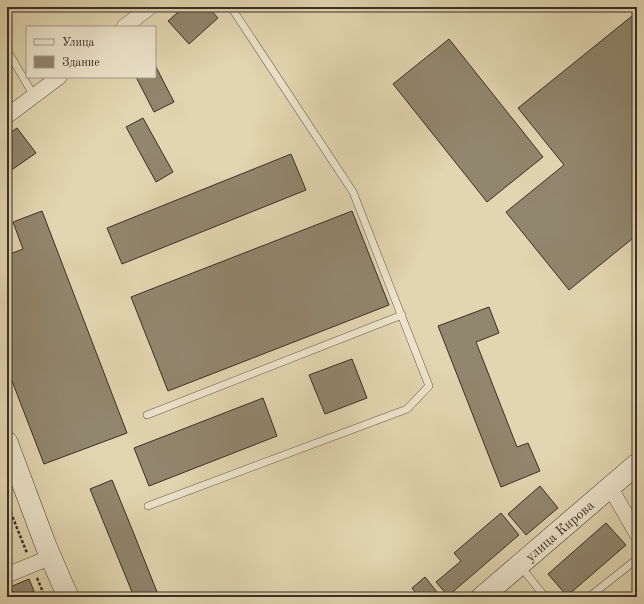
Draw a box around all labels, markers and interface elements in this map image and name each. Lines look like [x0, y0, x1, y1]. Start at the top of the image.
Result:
legend [26, 26, 156, 78]
text: Улица [62, 37, 95, 49]
text: Здание [62, 57, 100, 69]
street label: улица Кирова [523, 498, 597, 564]

